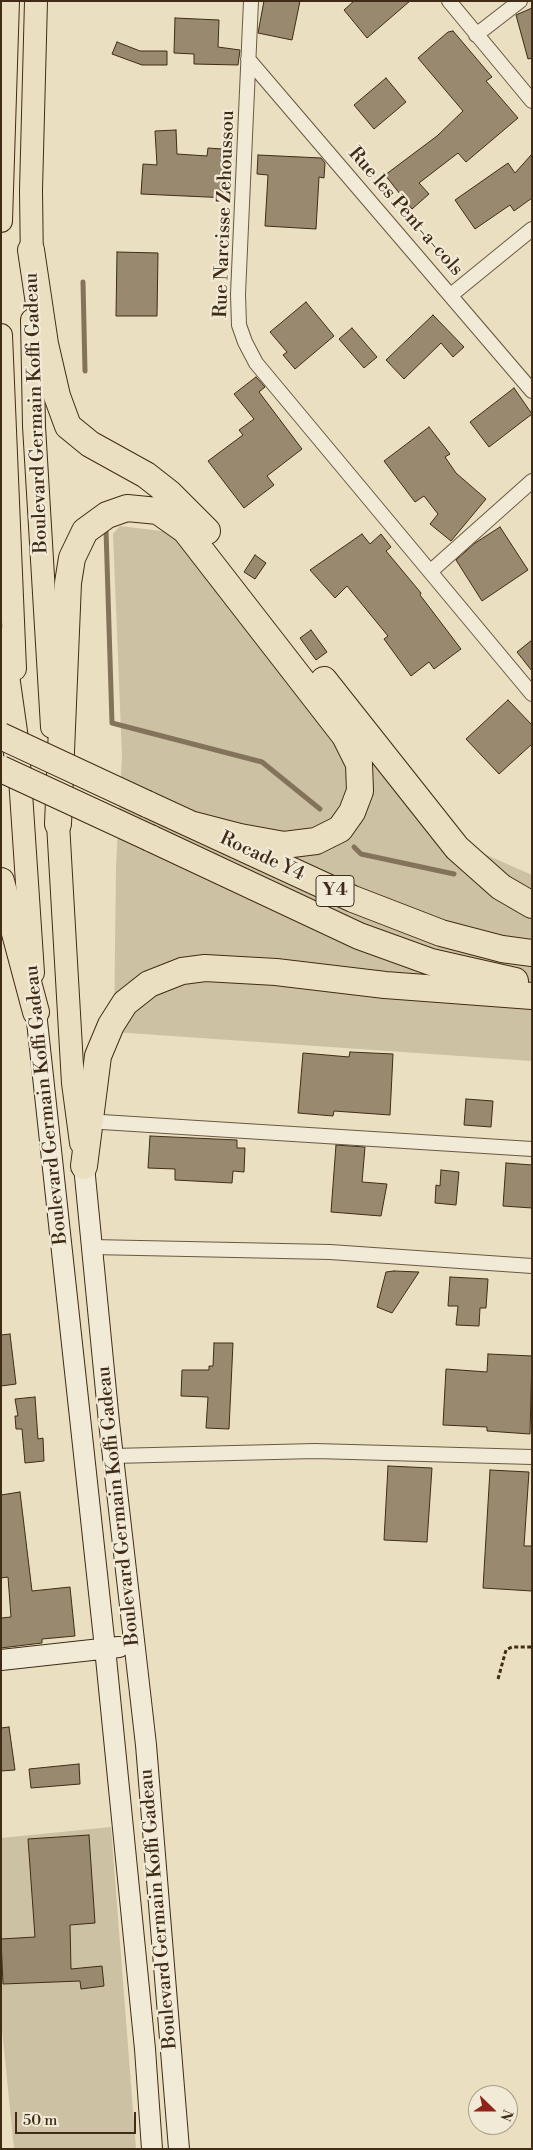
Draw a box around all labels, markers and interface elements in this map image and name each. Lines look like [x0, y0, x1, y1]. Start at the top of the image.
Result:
street label: Rue Narcisse Zehoussou [210, 110, 240, 318]
street label: Rue les Pent-a-cols [343, 143, 467, 281]
street label: Boulevard Germain Koffi Gadeau [21, 272, 53, 554]
street label: Rocade Y4 [216, 827, 308, 887]
road number: Y4 [316, 876, 354, 906]
street label: Boulevard Germain Koffi Gadeau [21, 964, 73, 1246]
street label: Boulevard Germain Koffi Gadeau [93, 1365, 145, 1647]
street label: Boulevard Germain Koffi Gadeau [135, 1768, 183, 2050]
north arrow [468, 2085, 518, 2135]
scale bar [18, 2102, 139, 2134]
text: N [496, 2107, 516, 2124]
text: 50 m [23, 2111, 57, 2130]

